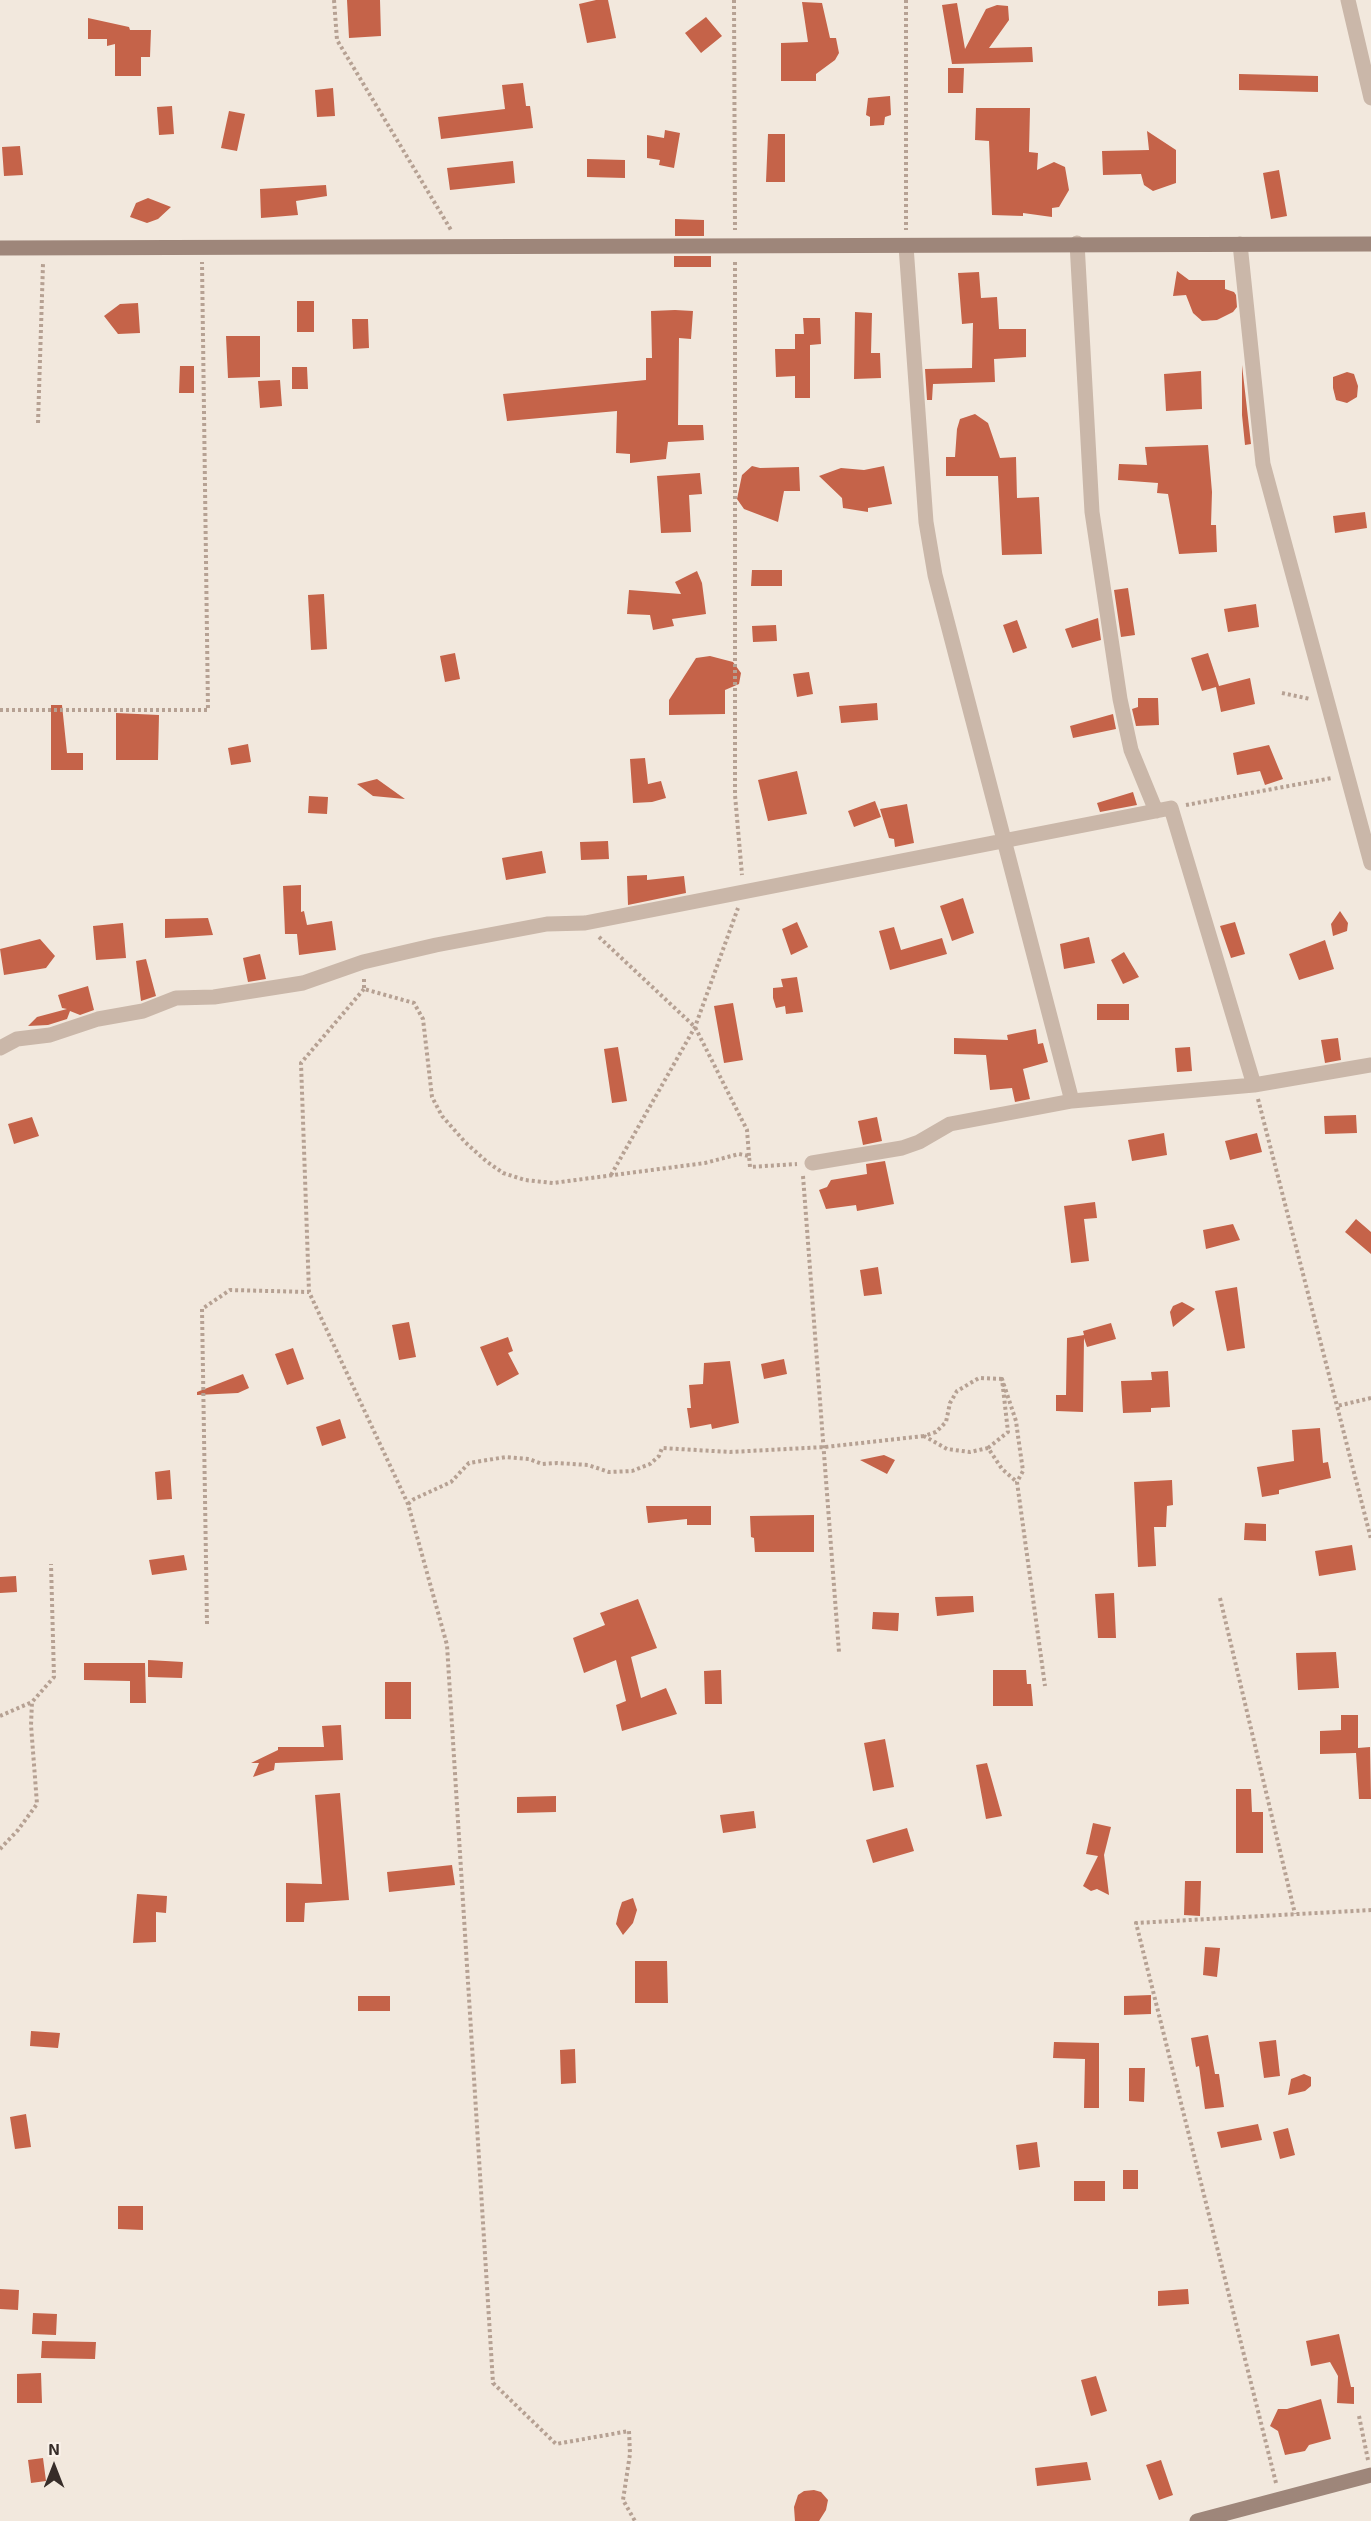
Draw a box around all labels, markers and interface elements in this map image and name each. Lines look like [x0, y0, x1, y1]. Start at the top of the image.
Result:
north arrow [24, 2437, 84, 2497]
text: N [48, 2439, 60, 2458]

